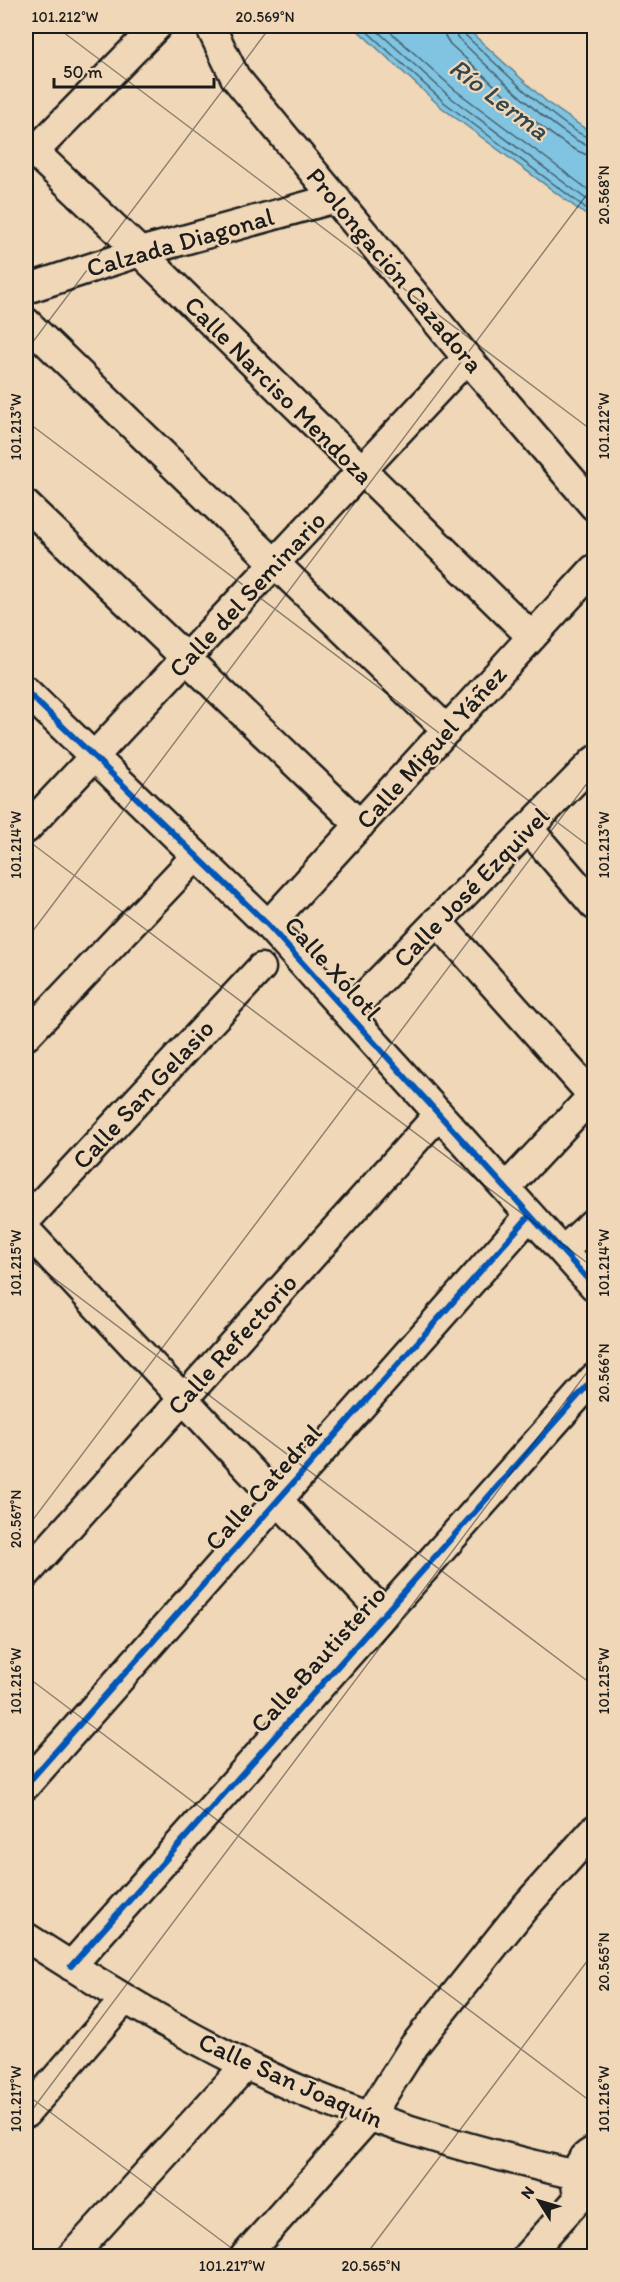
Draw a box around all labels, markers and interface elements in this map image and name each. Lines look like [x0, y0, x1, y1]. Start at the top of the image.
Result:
text: 101.212°W [32, 8, 99, 26]
text: 20.569°N [235, 8, 295, 26]
scale bar [54, 51, 214, 89]
water label: Río Lerma [443, 51, 556, 147]
text: 50 m [63, 61, 103, 83]
street label: Prolongación Cazadora [300, 161, 490, 379]
text: 20.568°N [595, 165, 613, 225]
street label: Calzada Diagonal [82, 200, 278, 284]
street label: Calle Narciso Mendoza [178, 289, 380, 491]
text: 101.212°W [595, 392, 613, 459]
text: 101.213°W [7, 393, 25, 461]
street label: Calle del Seminario [162, 504, 332, 684]
street label: Calle Miguel Yáñez [349, 658, 513, 836]
street label: Calle José Ezquivel [386, 800, 556, 974]
text: 101.214°W [7, 811, 25, 879]
text: 101.213°W [595, 811, 613, 879]
street label: Calle Xólotl [278, 909, 388, 1027]
street label: Calle San Gelasio [65, 1012, 221, 1176]
text: 101.215°W [7, 1229, 25, 1296]
text: 101.214°W [595, 1229, 613, 1297]
street label: Calle Refectorio [160, 1267, 304, 1421]
text: 20.566°N [595, 1343, 613, 1403]
street label: Calle Catedral [198, 1417, 328, 1557]
text: 20.567°N [7, 1490, 25, 1548]
street label: Calle Bautisterio [243, 1578, 393, 1740]
text: 101.216°W [7, 1647, 25, 1714]
text: 101.215°W [595, 1647, 613, 1714]
text: 20.565°N [595, 1932, 613, 1992]
street label: Calle San Joaquín [194, 2025, 389, 2135]
text: 101.216°W [595, 2065, 613, 2132]
text: 101.217°W [7, 2066, 25, 2132]
north arrow [509, 2171, 569, 2231]
text: N [517, 2182, 538, 2202]
text: 101.217°W [199, 2257, 265, 2275]
text: 20.565°N [341, 2257, 401, 2275]

